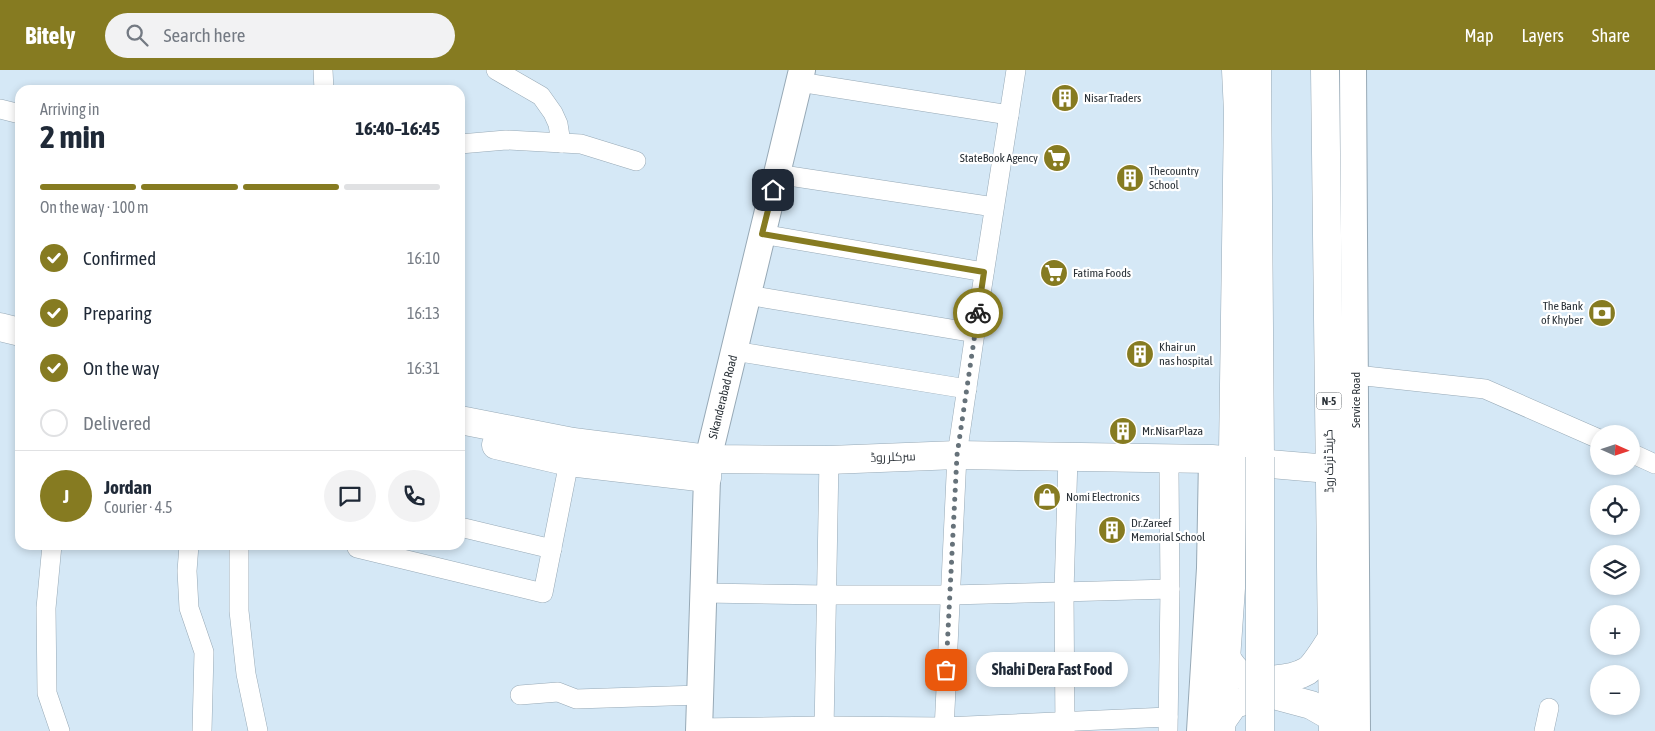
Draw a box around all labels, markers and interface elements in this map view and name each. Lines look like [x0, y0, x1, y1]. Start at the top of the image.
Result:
search box [105, 13, 455, 58]
icon: search [123, 21, 151, 49]
text: Bitely [25, 22, 75, 49]
text: Search here [163, 24, 245, 46]
text: Map [1464, 25, 1493, 46]
text: Layers [1521, 25, 1564, 46]
text: Share [1592, 25, 1630, 46]
building icon: Nisar Traders [1050, 83, 1080, 113]
place label: Nisar Traders [1084, 91, 1141, 105]
text: Arriving in [40, 100, 100, 118]
text: 16:40–16:45 [355, 117, 440, 139]
text: 2 min [40, 118, 105, 155]
supermarket icon: StateBook Agency [1042, 143, 1072, 173]
place label: StateBook Agency [960, 151, 1038, 165]
building icon: Thecountry School [1115, 163, 1145, 193]
place label: Thecountry School [1149, 164, 1199, 192]
pin [752, 169, 794, 211]
icon: home [759, 176, 787, 204]
text: On the way · 100 m [40, 198, 149, 216]
icon: check [40, 244, 68, 272]
text: Confirmed [83, 247, 156, 269]
text: 16:10 [407, 249, 440, 267]
supermarket icon: Fatima Foods [1039, 258, 1069, 288]
place label: Fatima Foods [1073, 266, 1131, 280]
courier [953, 288, 1003, 338]
bank icon: The Bank of Khyber [1587, 298, 1617, 328]
icon: check [40, 299, 68, 327]
icon: bike [964, 299, 992, 327]
place label: The Bank of Khyber [1541, 299, 1584, 327]
text: Preparing [83, 302, 152, 324]
text: 16:13 [407, 304, 440, 322]
building icon: Khair un nas hospital [1125, 339, 1155, 369]
place label: Khair un nas hospital [1159, 340, 1213, 368]
icon: check [40, 354, 68, 382]
street label: Sikanderabad Road [706, 354, 740, 440]
text: On the way [83, 357, 160, 379]
text: 16:31 [407, 359, 440, 377]
street label: Service Road [1349, 372, 1363, 428]
road number: N-5 [1316, 392, 1342, 410]
text: Delivered [83, 412, 151, 434]
building icon: Mr.NisarPlaza [1108, 416, 1138, 446]
place label: Mr.NisarPlaza [1142, 424, 1203, 438]
north arrow [1590, 425, 1640, 475]
map controls [1590, 425, 1640, 715]
street label: گرینڈ ٹرنک روڈ [1321, 429, 1337, 493]
street label: سرکلر روڈ [870, 449, 916, 465]
button: chat [324, 470, 376, 522]
button: phone [388, 470, 440, 522]
text: Jordan [104, 476, 152, 498]
shop icon: Nomi Electronics [1032, 482, 1062, 512]
text: J [63, 485, 69, 507]
button: locate [1590, 485, 1640, 535]
place label: Nomi Electronics [1066, 490, 1140, 504]
text: Courier · 4.5 [104, 498, 173, 516]
building icon: Dr.Zareef Memorial School [1097, 515, 1127, 545]
place label: Dr.Zareef Memorial School [1131, 516, 1206, 544]
button: layers [1590, 545, 1640, 595]
button: + [1590, 605, 1640, 655]
pin [925, 649, 967, 691]
callout: Shahi Dera Fast Food [976, 652, 1128, 688]
icon: bag [932, 656, 960, 684]
text: Shahi Dera Fast Food [992, 660, 1112, 678]
button: − [1590, 665, 1640, 715]

